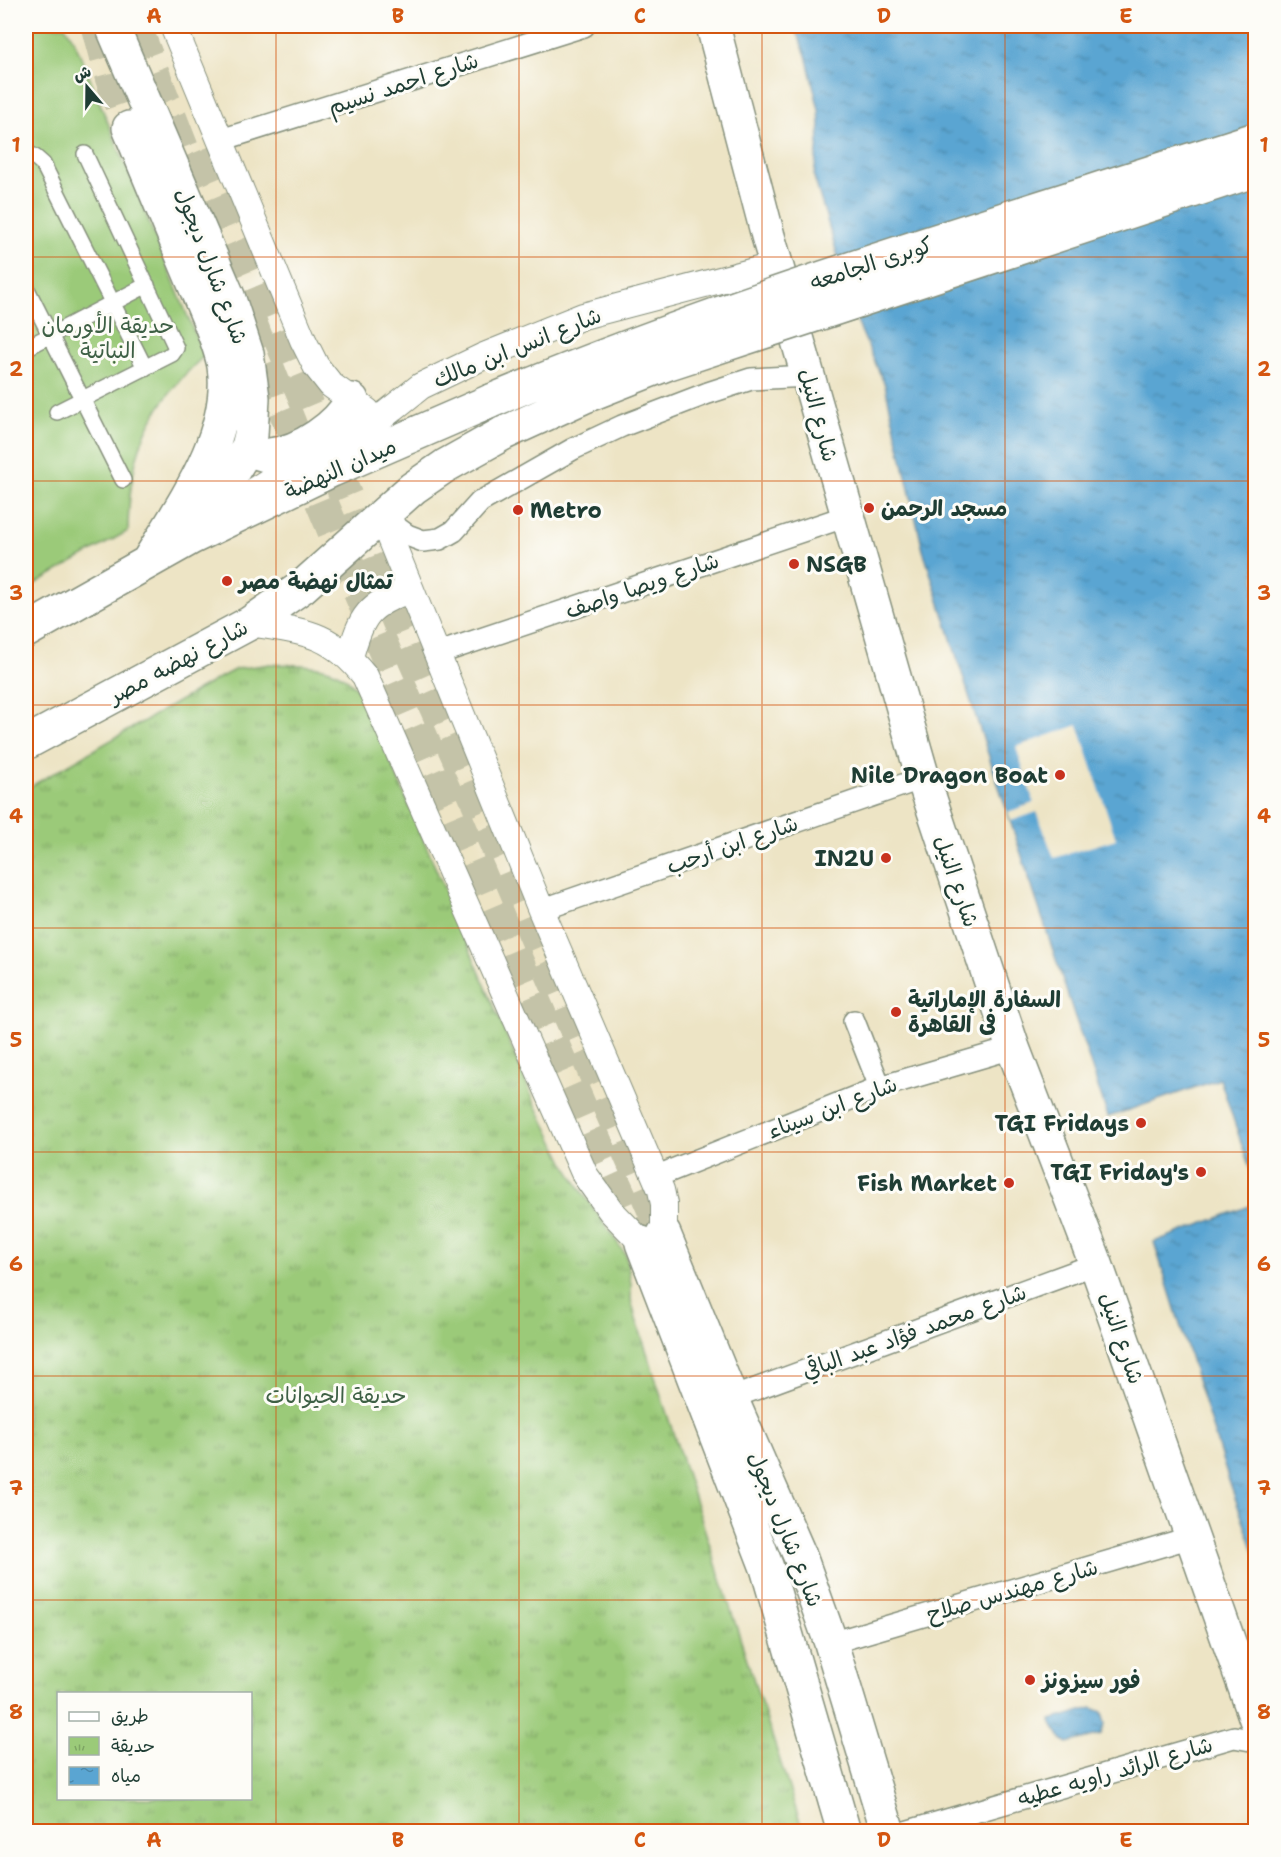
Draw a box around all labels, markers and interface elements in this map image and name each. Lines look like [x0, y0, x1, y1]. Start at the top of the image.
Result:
text: A [146, 3, 162, 29]
text: B [392, 3, 404, 29]
text: C [634, 3, 646, 29]
text: D [877, 3, 891, 29]
text: E [1119, 3, 1133, 29]
street label: شارع احمد نسيم [324, 45, 483, 123]
north arrow [57, 57, 117, 117]
text: ش [70, 60, 94, 86]
text: 1 [11, 132, 21, 158]
text: 1 [1259, 132, 1269, 158]
street label: شارع شارل ديجول [168, 184, 255, 349]
street label: كوبرى الجامعه [806, 230, 936, 297]
street label: شارع انس ابن مالك [429, 300, 606, 395]
park label: حديقة الأورمان النباتية [42, 310, 174, 365]
text: 2 [9, 356, 23, 382]
text: 2 [1257, 356, 1271, 382]
street label: شارع النيل [791, 365, 845, 465]
street label: ميدان النهضة [280, 431, 401, 506]
place label: مسجد الرحمن [881, 494, 1007, 523]
place label: Metro [530, 496, 602, 525]
marker: مسجد الرحمن [862, 501, 876, 515]
marker: Metro [511, 503, 525, 517]
street label: شارع ويصا واصف [561, 546, 723, 626]
place label: NSGB [806, 550, 867, 579]
marker: NSGB [787, 557, 801, 571]
place label: تمثال نهضة مصر [237, 567, 393, 596]
marker: تمثال نهضة مصر [220, 574, 234, 588]
text: 3 [9, 580, 23, 606]
text: 3 [1257, 580, 1271, 606]
street label: شارع نهضه مصر [102, 612, 254, 712]
place label: Nile Dragon Boat [851, 761, 1048, 790]
marker: Nile Dragon Boat [1053, 768, 1067, 782]
text: 4 [9, 803, 23, 829]
text: 4 [1257, 803, 1271, 829]
street label: شارع ابن أرحب [662, 808, 802, 881]
street label: شارع النيل [926, 831, 986, 931]
place label: IN2U [814, 844, 874, 873]
marker: IN2U [879, 851, 893, 865]
place label: السفارة الإماراتية فى القاهرة [908, 985, 1061, 1039]
marker: السفارة الإماراتية فى القاهرة [889, 1005, 903, 1019]
text: 5 [10, 1027, 22, 1053]
text: 5 [1258, 1027, 1270, 1053]
street label: شارع ابن سيناء [763, 1069, 902, 1146]
place label: TGI Fridays [995, 1109, 1129, 1138]
marker: TGI Fridays [1134, 1116, 1148, 1130]
place label: TGI Friday's [1050, 1158, 1189, 1187]
marker: TGI Friday's [1194, 1165, 1208, 1179]
place label: Fish Market [857, 1169, 997, 1198]
marker: Fish Market [1002, 1176, 1016, 1190]
text: 6 [9, 1251, 23, 1277]
text: 6 [1257, 1251, 1271, 1277]
street label: شارع محمد فؤاد عبد الباقي [798, 1277, 1031, 1387]
street label: شارع النيل [1091, 1288, 1151, 1388]
park label: حديقة الحيوانات [265, 1381, 407, 1410]
street label: شارع شارل ديجول [740, 1447, 830, 1611]
text: 7 [9, 1475, 23, 1501]
text: 7 [1257, 1475, 1271, 1501]
street label: شارع مهندس صلاح [923, 1552, 1102, 1630]
place label: فور سيزونز [1040, 1666, 1141, 1695]
marker: فور سيزونز [1023, 1673, 1037, 1687]
legend [57, 1692, 252, 1800]
text: 8 [9, 1699, 23, 1725]
text: 8 [1257, 1699, 1271, 1725]
text: طريق [111, 1704, 149, 1728]
street label: شارع الرائد راويه عطيه [1014, 1730, 1216, 1814]
text: حديقة [111, 1734, 155, 1758]
text: مياه [111, 1764, 141, 1788]
text: A [146, 1827, 162, 1853]
text: B [392, 1827, 404, 1853]
text: C [634, 1827, 646, 1853]
text: D [877, 1827, 891, 1853]
text: E [1119, 1827, 1133, 1853]

